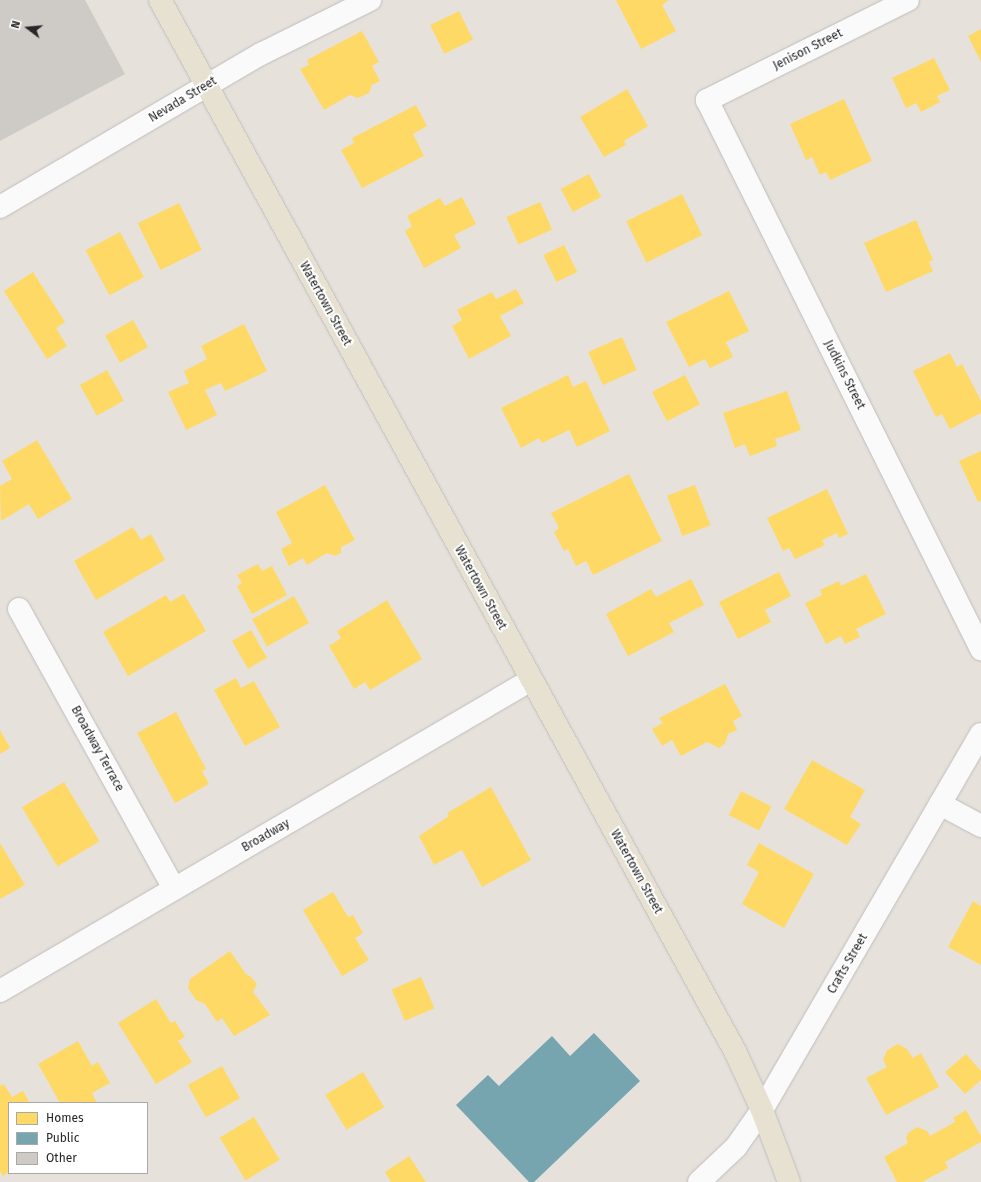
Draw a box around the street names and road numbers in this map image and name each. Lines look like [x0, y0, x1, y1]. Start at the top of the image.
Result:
street label: Jenison Street [771, 26, 845, 74]
street label: Nevada Street [147, 74, 219, 126]
street label: Watertown Street [296, 259, 354, 349]
street label: Judkins Street [820, 338, 868, 412]
street label: Watertown Street [451, 543, 509, 633]
street label: Broadway Terrace [68, 704, 126, 794]
street label: Broadway [240, 817, 292, 855]
street label: Watertown Street [607, 827, 665, 917]
street label: Crafts Street [825, 931, 871, 997]

